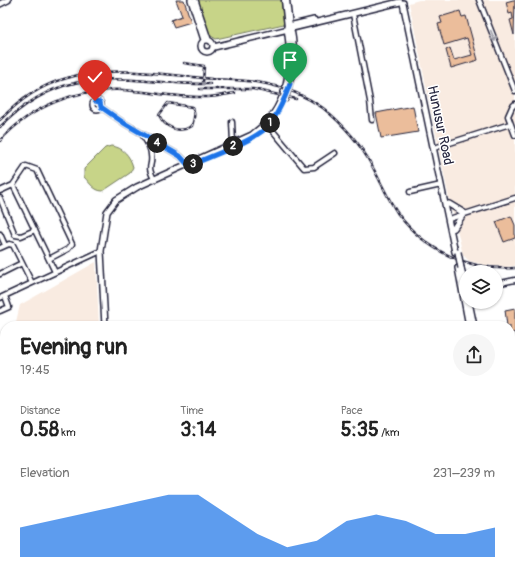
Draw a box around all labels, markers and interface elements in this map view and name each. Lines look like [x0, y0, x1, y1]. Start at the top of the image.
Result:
one-way arrow [490, 30, 498, 42]
pin [273, 43, 307, 84]
icon: arrive [279, 49, 301, 71]
pin [78, 60, 112, 101]
icon: check [84, 66, 106, 88]
street label: Hunusur Road [424, 84, 457, 167]
pin: 1 [260, 113, 280, 133]
text: 1 [268, 116, 272, 129]
pin: 4 [147, 133, 167, 153]
text: 4 [154, 136, 160, 149]
pin: 2 [223, 136, 243, 156]
text: 2 [230, 139, 236, 152]
pin: 3 [183, 154, 203, 174]
text: 3 [190, 157, 196, 170]
map controls [459, 265, 503, 309]
button: layers [459, 265, 503, 309]
text: Evening run [20, 333, 128, 361]
button: share [453, 334, 495, 376]
text: 19:45 [20, 362, 50, 378]
text: Distance [20, 404, 60, 417]
text: Time [180, 404, 203, 417]
text: Pace [341, 404, 362, 417]
text: 0.58 [20, 417, 59, 442]
text: 3:14 [180, 417, 216, 442]
text: 5:35 [341, 417, 379, 442]
text: km [59, 426, 76, 439]
text: /km [379, 426, 400, 439]
text: Elevation [20, 465, 70, 481]
text: 231–239 m [433, 465, 495, 481]

